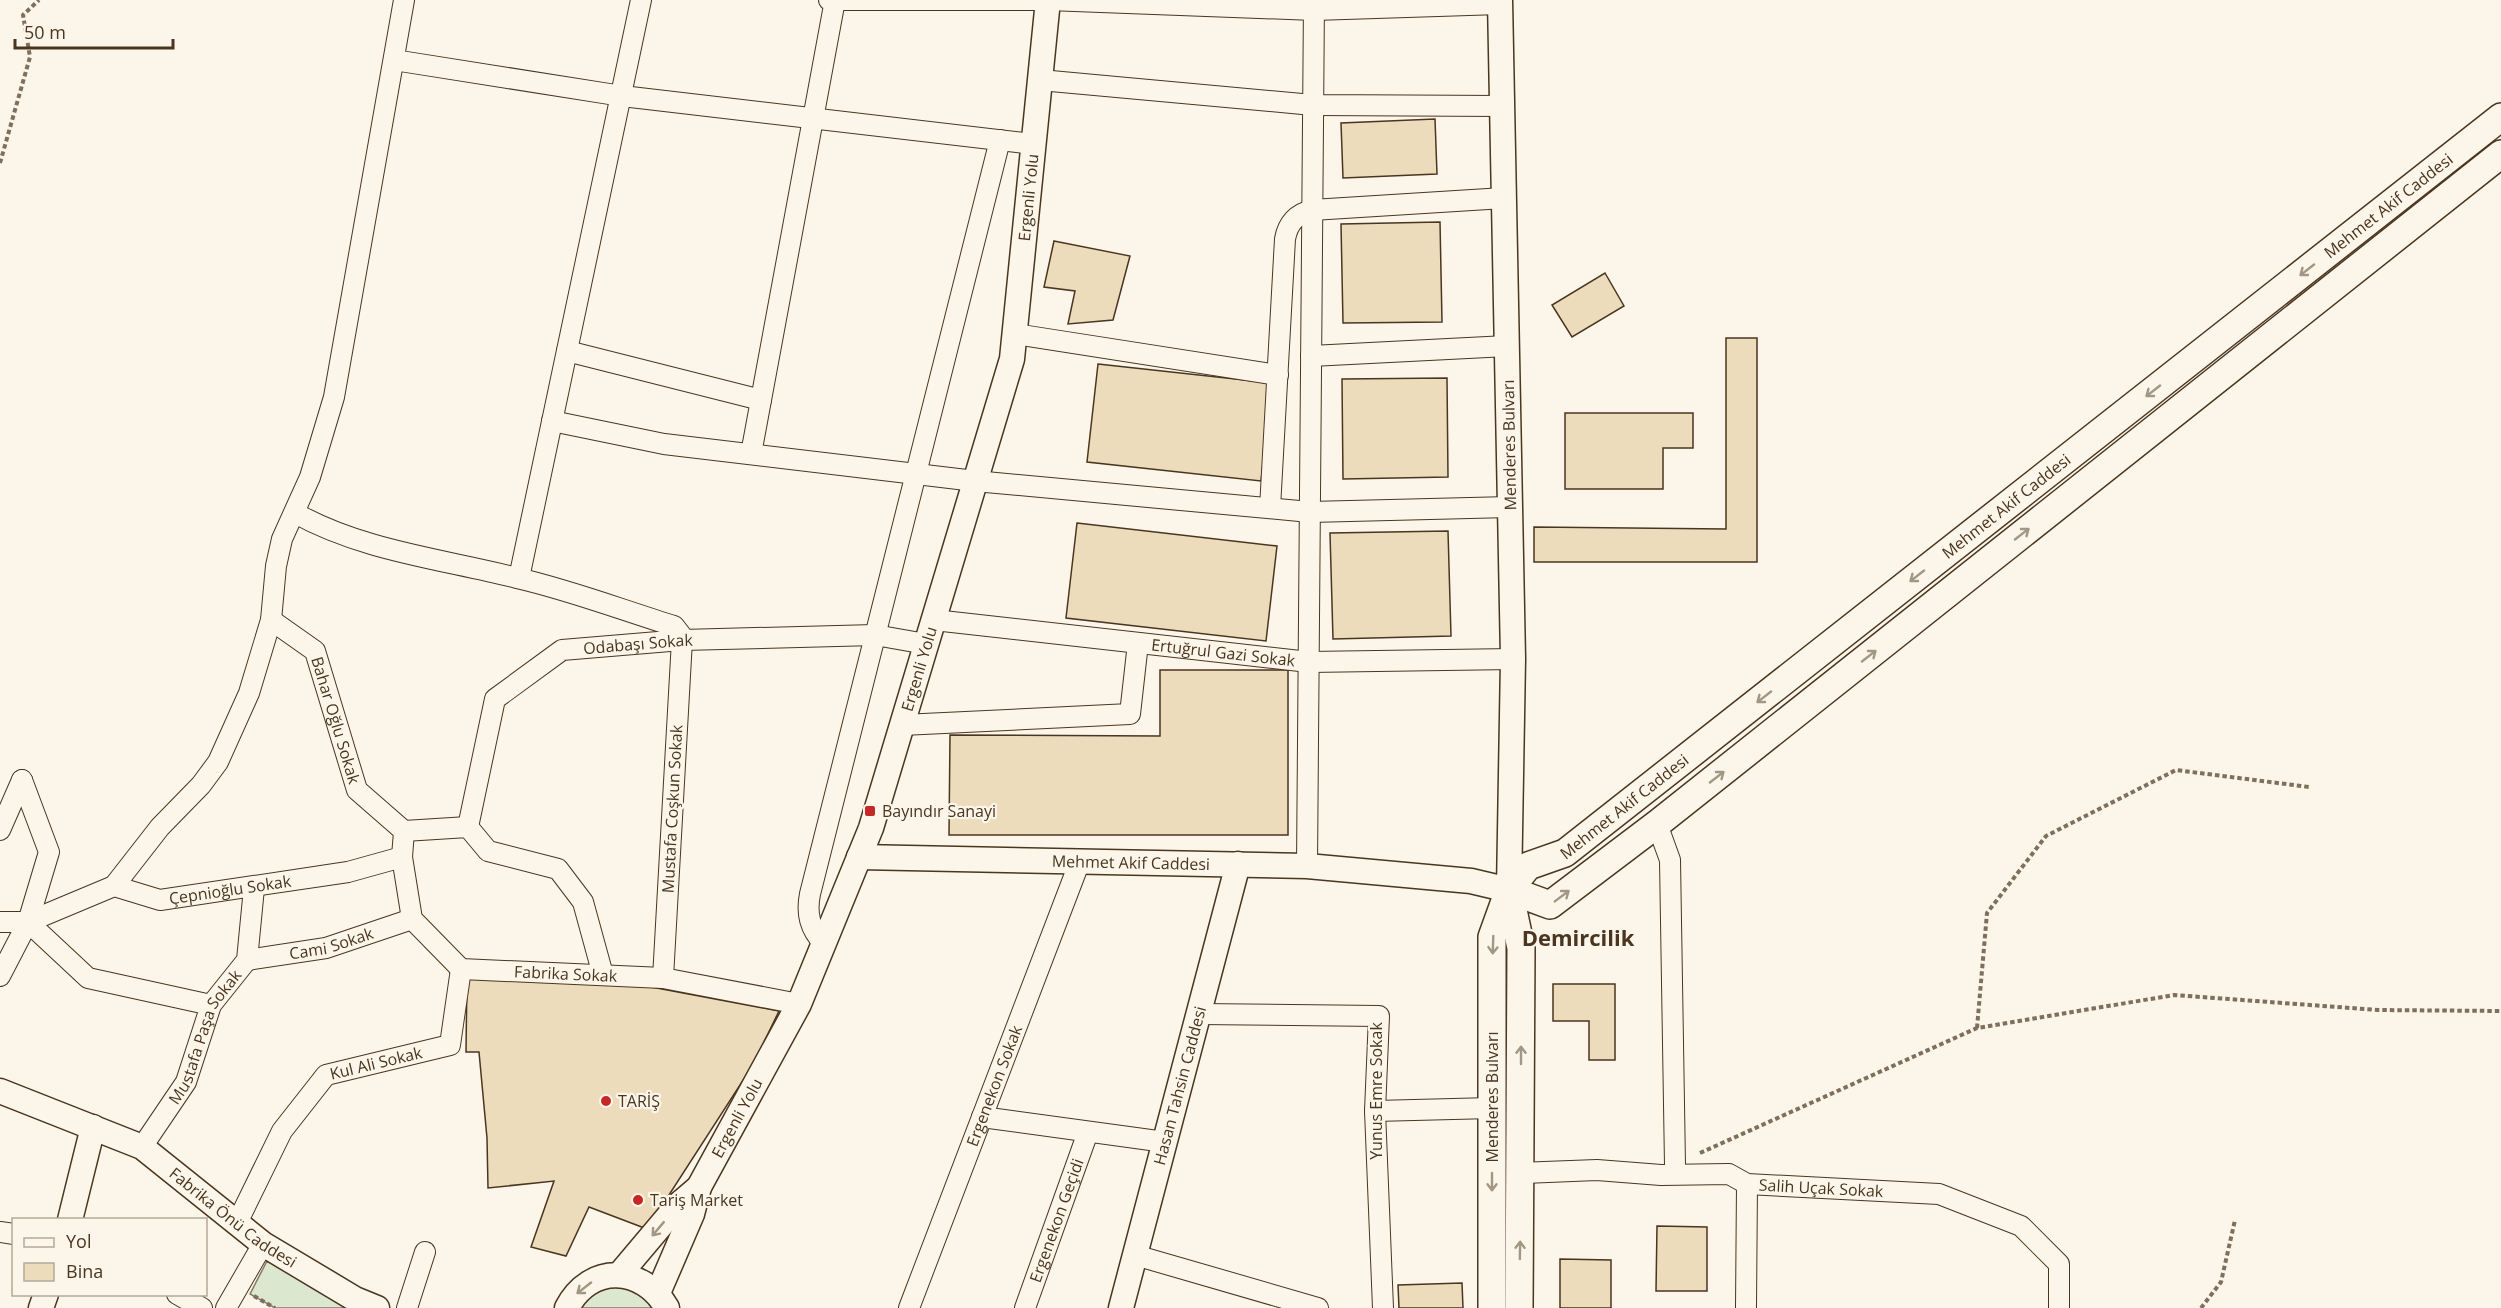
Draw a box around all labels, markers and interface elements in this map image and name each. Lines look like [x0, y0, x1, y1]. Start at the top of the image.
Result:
scale bar [15, 12, 172, 50]
text: 50 m [24, 20, 66, 44]
street label: Mehmet Akif Caddesi [2319, 148, 2457, 263]
street label: Ergenli Yolu [1013, 153, 1044, 242]
one-way arrow [2299, 264, 2315, 277]
street label: Menderes Bulvarı [1497, 379, 1521, 511]
one-way arrow [2145, 384, 2161, 397]
street label: Mehmet Akif Caddesi [1937, 449, 2075, 564]
one-way arrow [2014, 528, 2030, 541]
one-way arrow [1910, 570, 1926, 583]
street label: Ergenli Yolu [896, 624, 942, 714]
street label: Odabaşı Sokak [582, 629, 694, 659]
street label: Ertuğrul Gazi Sokak [1150, 633, 1297, 671]
one-way arrow [1861, 649, 1877, 662]
street label: Bahar Oğlu Sokak [306, 654, 366, 787]
one-way arrow [1756, 690, 1772, 703]
street label: Mustafa Coşkun Sokak [657, 724, 687, 894]
street label: Mehmet Akif Caddesi [1555, 749, 1693, 864]
one-way arrow [1708, 770, 1724, 783]
place label: Bayındır Sanayi [882, 800, 996, 822]
marker: Bayındır Sanayi [863, 804, 877, 818]
street label: Mehmet Akif Caddesi [1052, 850, 1210, 875]
street label: Çepnioğlu Sokak [167, 870, 293, 910]
one-way arrow [1554, 889, 1570, 902]
street label: Cami Sokak [288, 922, 377, 964]
district label: Demircilik [1522, 922, 1635, 952]
one-way arrow [1487, 935, 1498, 955]
street label: Fabrika Sokak [514, 960, 618, 987]
street label: Mustafa Paşa Sokak [163, 964, 247, 1109]
street label: Hasan Tahsin Caddesi [1148, 1004, 1211, 1167]
street label: Ergenekon Sokak [961, 1021, 1027, 1149]
street label: Yunus Emre Sokak [1365, 1022, 1387, 1160]
street label: Menderes Bulvarı [1481, 1032, 1503, 1162]
street label: Kul Ali Sokak [328, 1041, 425, 1085]
one-way arrow [1515, 1045, 1527, 1065]
street label: Ergenli Yolu [706, 1074, 767, 1162]
place label: TARİŞ [618, 1090, 660, 1112]
marker: TARİŞ [599, 1094, 613, 1108]
street label: Ergenekon Geçidi [1024, 1155, 1089, 1285]
street label: Fabrika Önü Caddesi [165, 1162, 301, 1273]
one-way arrow [1486, 1172, 1498, 1192]
street label: Salih Uçak Sokak [1758, 1174, 1884, 1202]
place label: Tariş Market [650, 1189, 743, 1211]
marker: Tariş Market [631, 1193, 645, 1207]
legend [12, 1218, 207, 1296]
one-way arrow [651, 1221, 665, 1236]
text: Yol [66, 1229, 91, 1253]
one-way arrow [1514, 1240, 1526, 1260]
text: Bina [66, 1259, 103, 1283]
one-way arrow [576, 1282, 592, 1295]

